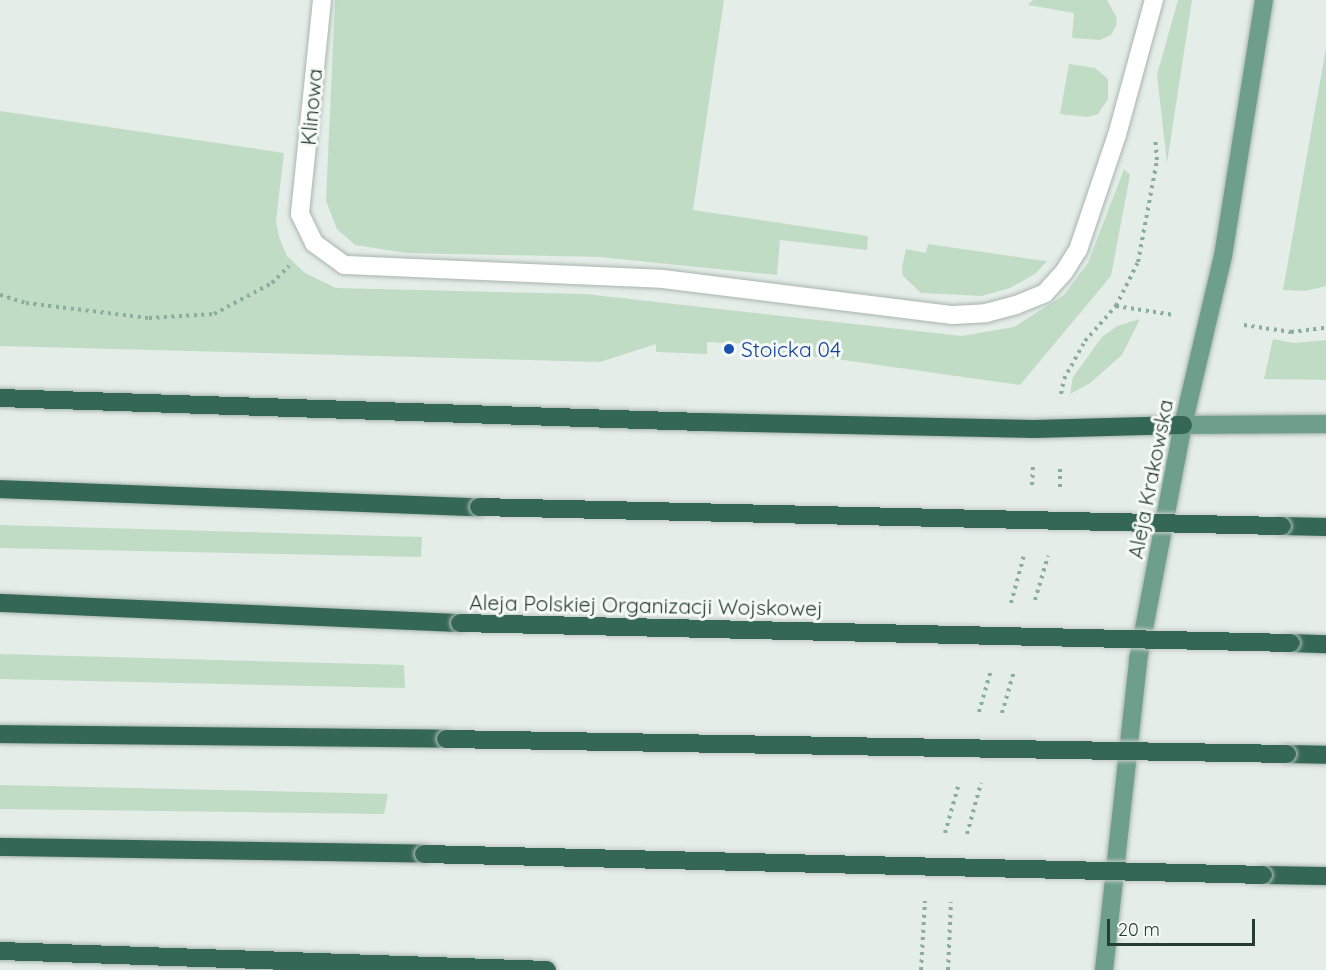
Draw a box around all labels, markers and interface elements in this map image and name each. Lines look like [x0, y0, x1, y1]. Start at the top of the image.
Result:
street label: Klinowa [295, 68, 327, 146]
place label: Stoicka 04 [741, 336, 841, 362]
marker: Stoicka 04 [722, 342, 736, 356]
street label: Aleja Krakowska [1122, 397, 1178, 561]
street label: Aleja Polskiej Organizacji Wojskowej [469, 589, 823, 621]
scale bar [1110, 907, 1258, 945]
text: 20 m [1118, 918, 1160, 941]

